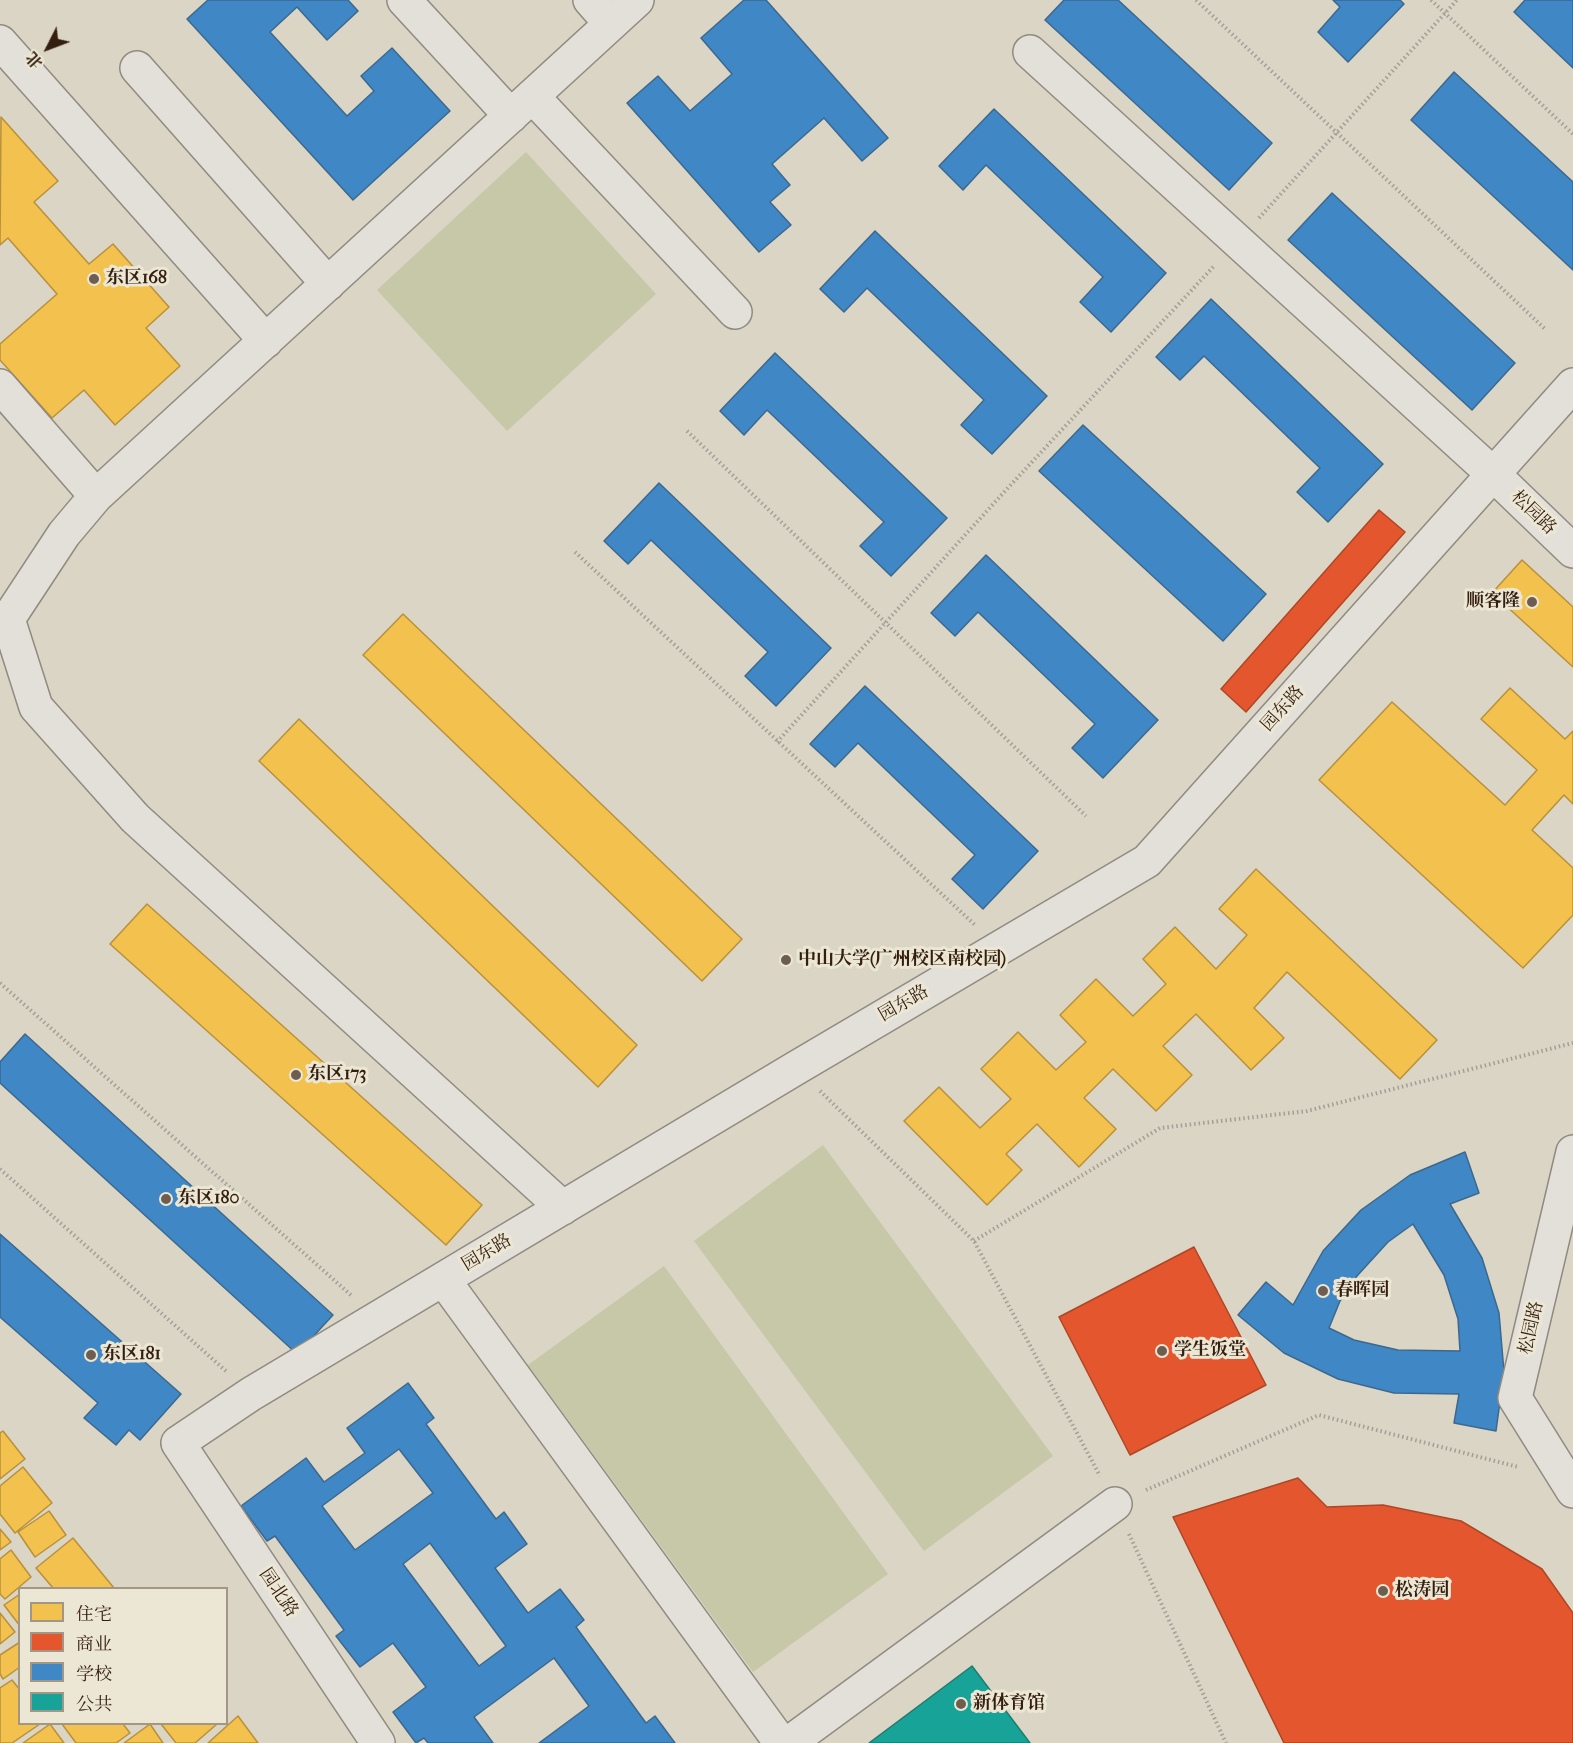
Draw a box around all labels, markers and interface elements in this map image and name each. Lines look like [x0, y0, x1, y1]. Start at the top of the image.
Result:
north arrow [18, 18, 78, 78]
text: 北 [22, 48, 47, 73]
place label: 东区168 [106, 268, 167, 290]
marker: 东区168 [87, 272, 101, 286]
street label: 松园路 [1506, 486, 1560, 540]
place label: 顺客隆 [1466, 591, 1520, 613]
marker: 顺客隆 [1525, 595, 1539, 609]
street label: 园东路 [1257, 682, 1309, 736]
place label: 中山大学(广州校区南校园) [798, 949, 1006, 971]
marker: 中山大学(广州校区南校园) [779, 953, 793, 967]
street label: 园东路 [875, 981, 933, 1027]
place label: 东区173 [308, 1064, 366, 1086]
marker: 东区173 [289, 1068, 303, 1082]
place label: 东区180 [178, 1188, 239, 1210]
marker: 东区180 [159, 1192, 173, 1206]
street label: 园东路 [458, 1230, 516, 1276]
place label: 春晖园 [1335, 1280, 1389, 1302]
marker: 春晖园 [1316, 1284, 1330, 1298]
street label: 松园路 [1515, 1299, 1549, 1357]
place label: 学生饭堂 [1174, 1340, 1246, 1362]
place label: 东区181 [103, 1344, 161, 1366]
marker: 学生饭堂 [1155, 1344, 1169, 1358]
marker: 东区181 [84, 1348, 98, 1362]
street label: 园北路 [254, 1565, 302, 1621]
place label: 松涛园 [1395, 1580, 1449, 1602]
marker: 松涛园 [1376, 1584, 1390, 1598]
legend [18, 1587, 228, 1725]
text: 住宅 [76, 1604, 112, 1625]
text: 商业 [76, 1634, 112, 1655]
text: 学校 [76, 1664, 112, 1685]
place label: 新体育馆 [973, 1693, 1045, 1715]
text: 公共 [76, 1694, 112, 1715]
marker: 新体育馆 [954, 1697, 968, 1711]

